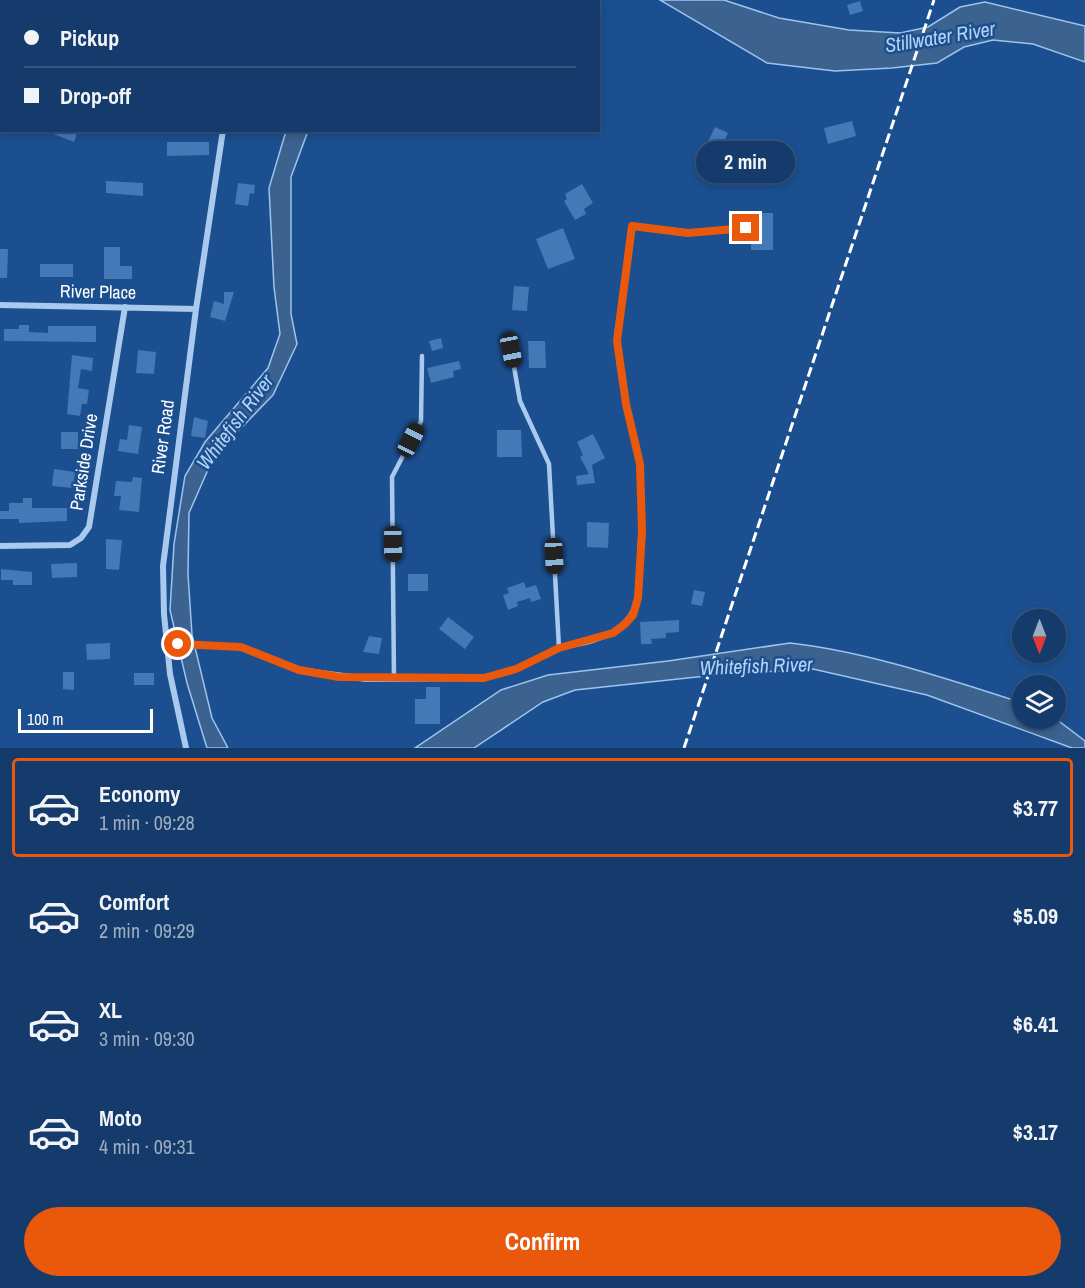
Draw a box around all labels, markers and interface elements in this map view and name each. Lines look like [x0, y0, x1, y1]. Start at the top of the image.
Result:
water label: Stillwater River [883, 14, 997, 59]
text: Pickup [60, 23, 119, 53]
text: Drop-off [60, 81, 131, 111]
callout: 2 min [696, 141, 795, 183]
text: 2 min [724, 148, 767, 175]
route end [732, 214, 759, 241]
street label: River Place [60, 278, 136, 305]
car [499, 331, 523, 369]
water label: Whitefish River [190, 368, 280, 475]
street label: River Road [145, 398, 180, 476]
street label: Parkside Drive [64, 412, 103, 512]
car [395, 420, 427, 460]
car [384, 526, 402, 562]
car [544, 538, 564, 574]
north arrow [1012, 609, 1066, 663]
map controls [1012, 609, 1066, 729]
route start [164, 630, 191, 657]
water label: Whitefish River [699, 650, 813, 681]
button: layers [1012, 675, 1066, 729]
scale bar [18, 706, 153, 734]
text: 100 m [27, 708, 63, 730]
text: Economy [99, 779, 180, 809]
icon: car [27, 781, 81, 835]
text: $3.77 [1013, 793, 1058, 823]
text: 1 min · 09:28 [99, 809, 195, 836]
text: Comfort [99, 887, 169, 917]
icon: car [27, 889, 81, 943]
text: $5.09 [1013, 901, 1058, 931]
text: 2 min · 09:29 [99, 917, 195, 944]
text: XL [99, 995, 122, 1025]
icon: car [27, 997, 81, 1051]
text: $6.41 [1013, 1009, 1058, 1039]
text: 3 min · 09:30 [99, 1025, 195, 1052]
text: Moto [99, 1103, 142, 1133]
icon: car [27, 1105, 81, 1159]
text: $3.17 [1013, 1117, 1058, 1147]
text: 4 min · 09:31 [99, 1133, 195, 1160]
button: Confirm [24, 1207, 1061, 1276]

